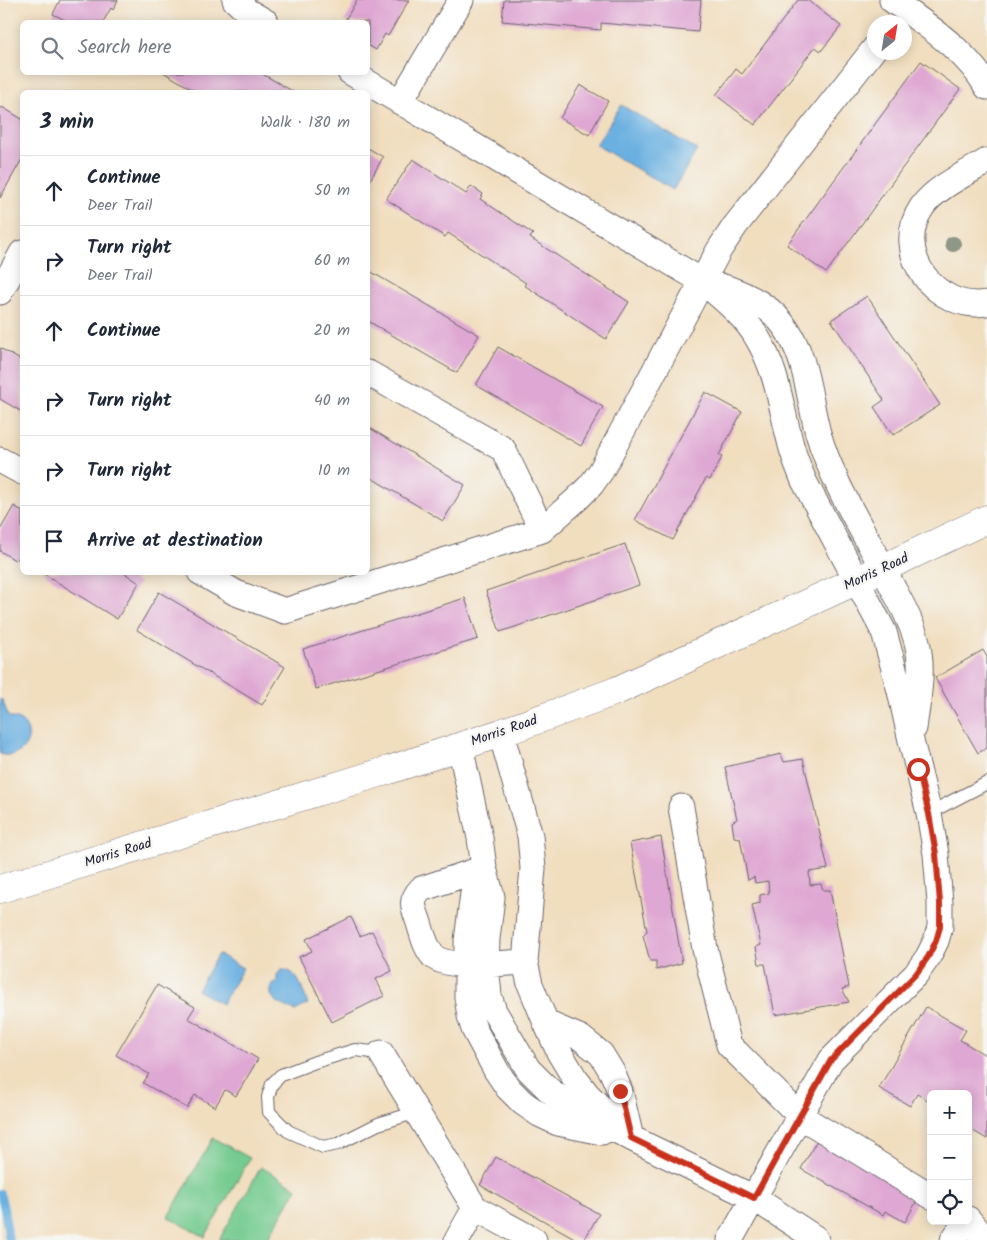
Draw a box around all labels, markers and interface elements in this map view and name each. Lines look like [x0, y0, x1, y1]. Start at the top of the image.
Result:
north arrow [867, 15, 912, 60]
search box [20, 20, 370, 75]
text: Search here [78, 33, 172, 63]
icon: search [38, 34, 66, 62]
text: 3 min [40, 106, 94, 139]
text: Walk · 180 m [260, 110, 350, 135]
text: Continue [87, 163, 160, 193]
icon: ahead [40, 177, 68, 205]
text: 50 m [314, 178, 350, 203]
text: Deer Trail [87, 193, 153, 218]
text: Turn right [87, 233, 172, 263]
icon: right [40, 247, 68, 275]
text: 60 m [314, 248, 350, 273]
text: Deer Trail [87, 263, 153, 288]
text: Continue [87, 316, 160, 346]
icon: ahead [40, 317, 68, 345]
text: 20 m [314, 318, 350, 343]
text: Turn right [87, 386, 172, 416]
icon: right [40, 387, 68, 415]
text: 40 m [314, 388, 350, 413]
text: Turn right [87, 456, 172, 486]
icon: right [40, 457, 68, 485]
text: 10 m [318, 458, 350, 483]
text: Arrive at destination [87, 526, 263, 556]
icon: arrive [40, 527, 68, 555]
street label: Morris Road [840, 547, 913, 597]
street label: Morris Road [467, 709, 541, 753]
route start [907, 758, 930, 781]
street label: Morris Road [81, 832, 155, 874]
route end [609, 1080, 632, 1103]
map controls [927, 1090, 972, 1225]
button: + [927, 1090, 972, 1135]
button: − [927, 1135, 972, 1180]
button: locate [927, 1180, 972, 1225]

